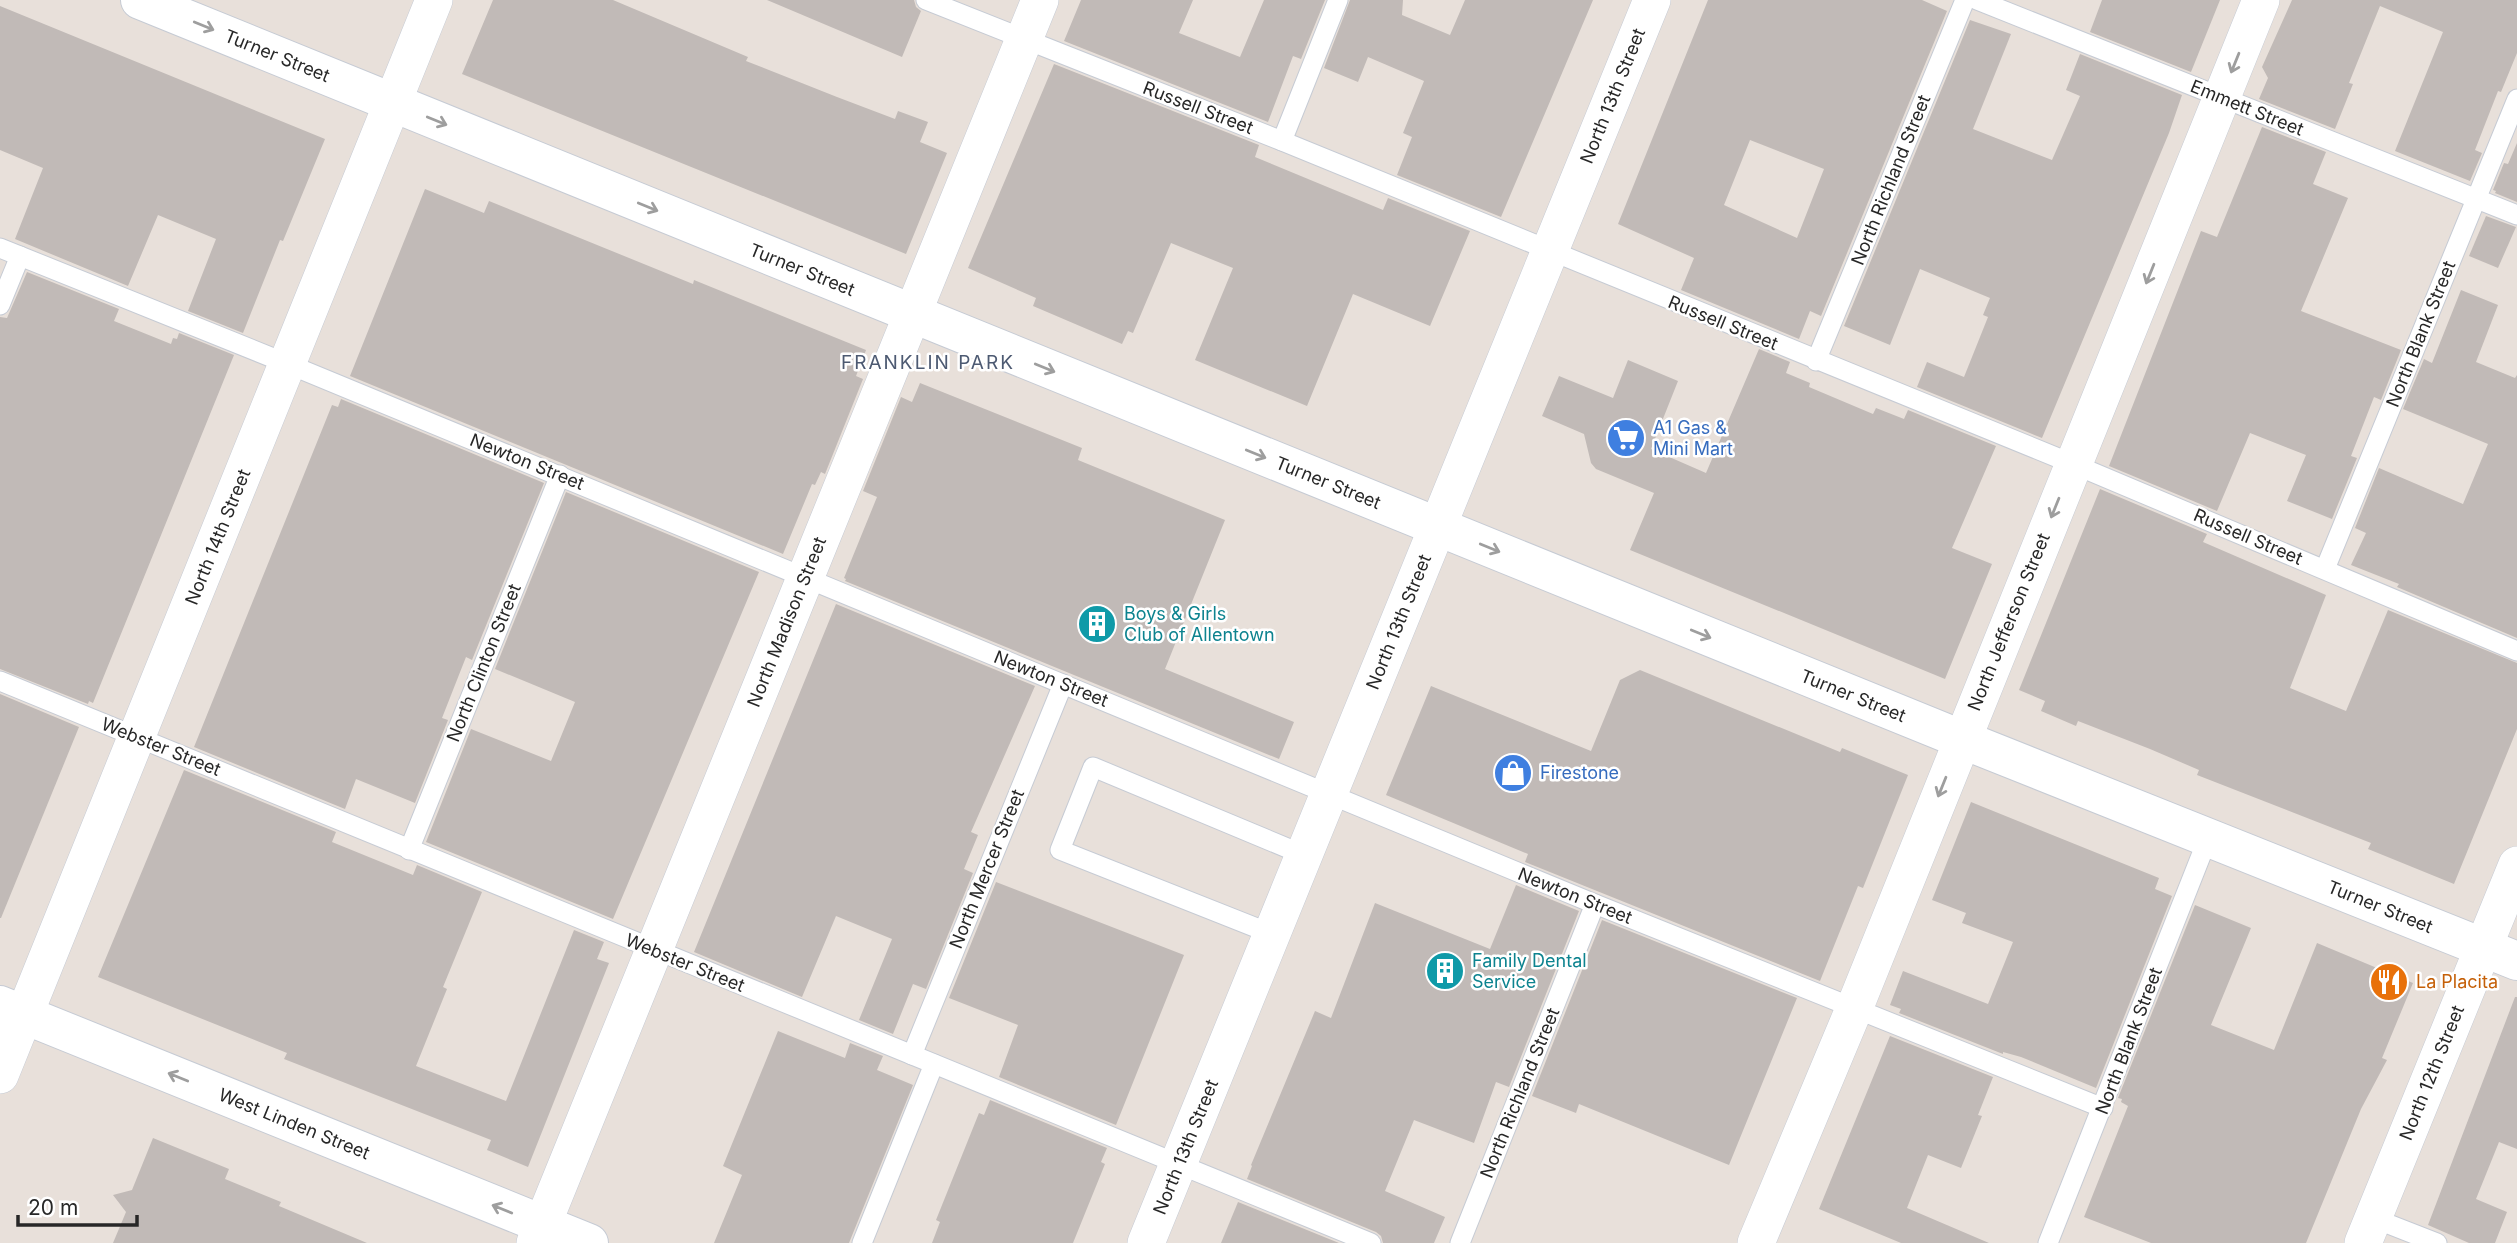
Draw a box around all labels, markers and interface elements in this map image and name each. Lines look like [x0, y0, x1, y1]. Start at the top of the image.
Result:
one-way arrow [192, 20, 214, 33]
street label: Turner Street [221, 25, 333, 86]
street label: North 13th Street [1576, 25, 1649, 166]
one-way arrow [2228, 52, 2241, 74]
street label: Emmett Street [2188, 75, 2307, 140]
street label: Russell Street [1140, 77, 1256, 138]
street label: North Richland Street [1847, 91, 1934, 268]
one-way arrow [426, 115, 447, 128]
one-way arrow [636, 201, 658, 214]
street label: Turner Street [746, 239, 858, 300]
street label: North Blank Street [2382, 258, 2459, 410]
one-way arrow [2143, 263, 2156, 284]
street label: Russell Street [1665, 291, 1781, 354]
district label: FRANKLIN PARK [841, 351, 1015, 374]
one-way arrow [1034, 363, 1056, 376]
supermarket icon: A1 Gas & Mini Mart [1605, 417, 1647, 459]
place label: A1 Gas & Mini Mart [1653, 417, 1733, 459]
street label: Newton Street [467, 429, 588, 494]
one-way arrow [1245, 448, 1266, 461]
street label: Turner Street [1272, 452, 1384, 513]
street label: North 14th Street [181, 466, 254, 608]
one-way arrow [2048, 496, 2061, 518]
street label: Russell Street [2191, 504, 2306, 569]
street label: North Jefferson Street [1963, 530, 2054, 714]
street label: North Madison Street [743, 534, 830, 710]
one-way arrow [1478, 543, 1500, 556]
street label: North 13th Street [1362, 551, 1435, 692]
street label: North Clinton Street [442, 581, 525, 745]
building icon: Boys & Girls Club of Allentown [1076, 603, 1118, 645]
place label: Boys & Girls Club of Allentown [1124, 603, 1275, 645]
one-way arrow [1689, 628, 1711, 641]
street label: Newton Street [991, 646, 1112, 711]
street label: Turner Street [1797, 665, 1909, 726]
street label: Webster Street [99, 713, 224, 780]
shop icon: Firestone [1492, 752, 1534, 794]
place label: Firestone [1540, 762, 1619, 783]
one-way arrow [1935, 775, 1948, 797]
street label: North Mercer Street [945, 786, 1028, 951]
street label: Newton Street [1515, 863, 1636, 928]
street label: Turner Street [2324, 876, 2436, 937]
street label: Webster Street [623, 929, 748, 996]
building icon: Family Dental Service [1424, 950, 1466, 992]
place label: Family Dental Service [1472, 950, 1587, 992]
restaurant icon: La Placita [2368, 961, 2410, 1003]
street label: North Blank Street [2091, 964, 2166, 1117]
place label: La Placita [2416, 971, 2498, 992]
street label: North 12th Street [2395, 1002, 2468, 1143]
street label: North Richland Street [1476, 1004, 1563, 1181]
one-way arrow [168, 1070, 189, 1083]
street label: North 13th Street [1149, 1076, 1222, 1217]
street label: West Linden Street [216, 1084, 373, 1163]
scale bar [18, 1184, 136, 1228]
text: 20 m [28, 1195, 78, 1220]
one-way arrow [492, 1201, 514, 1214]

